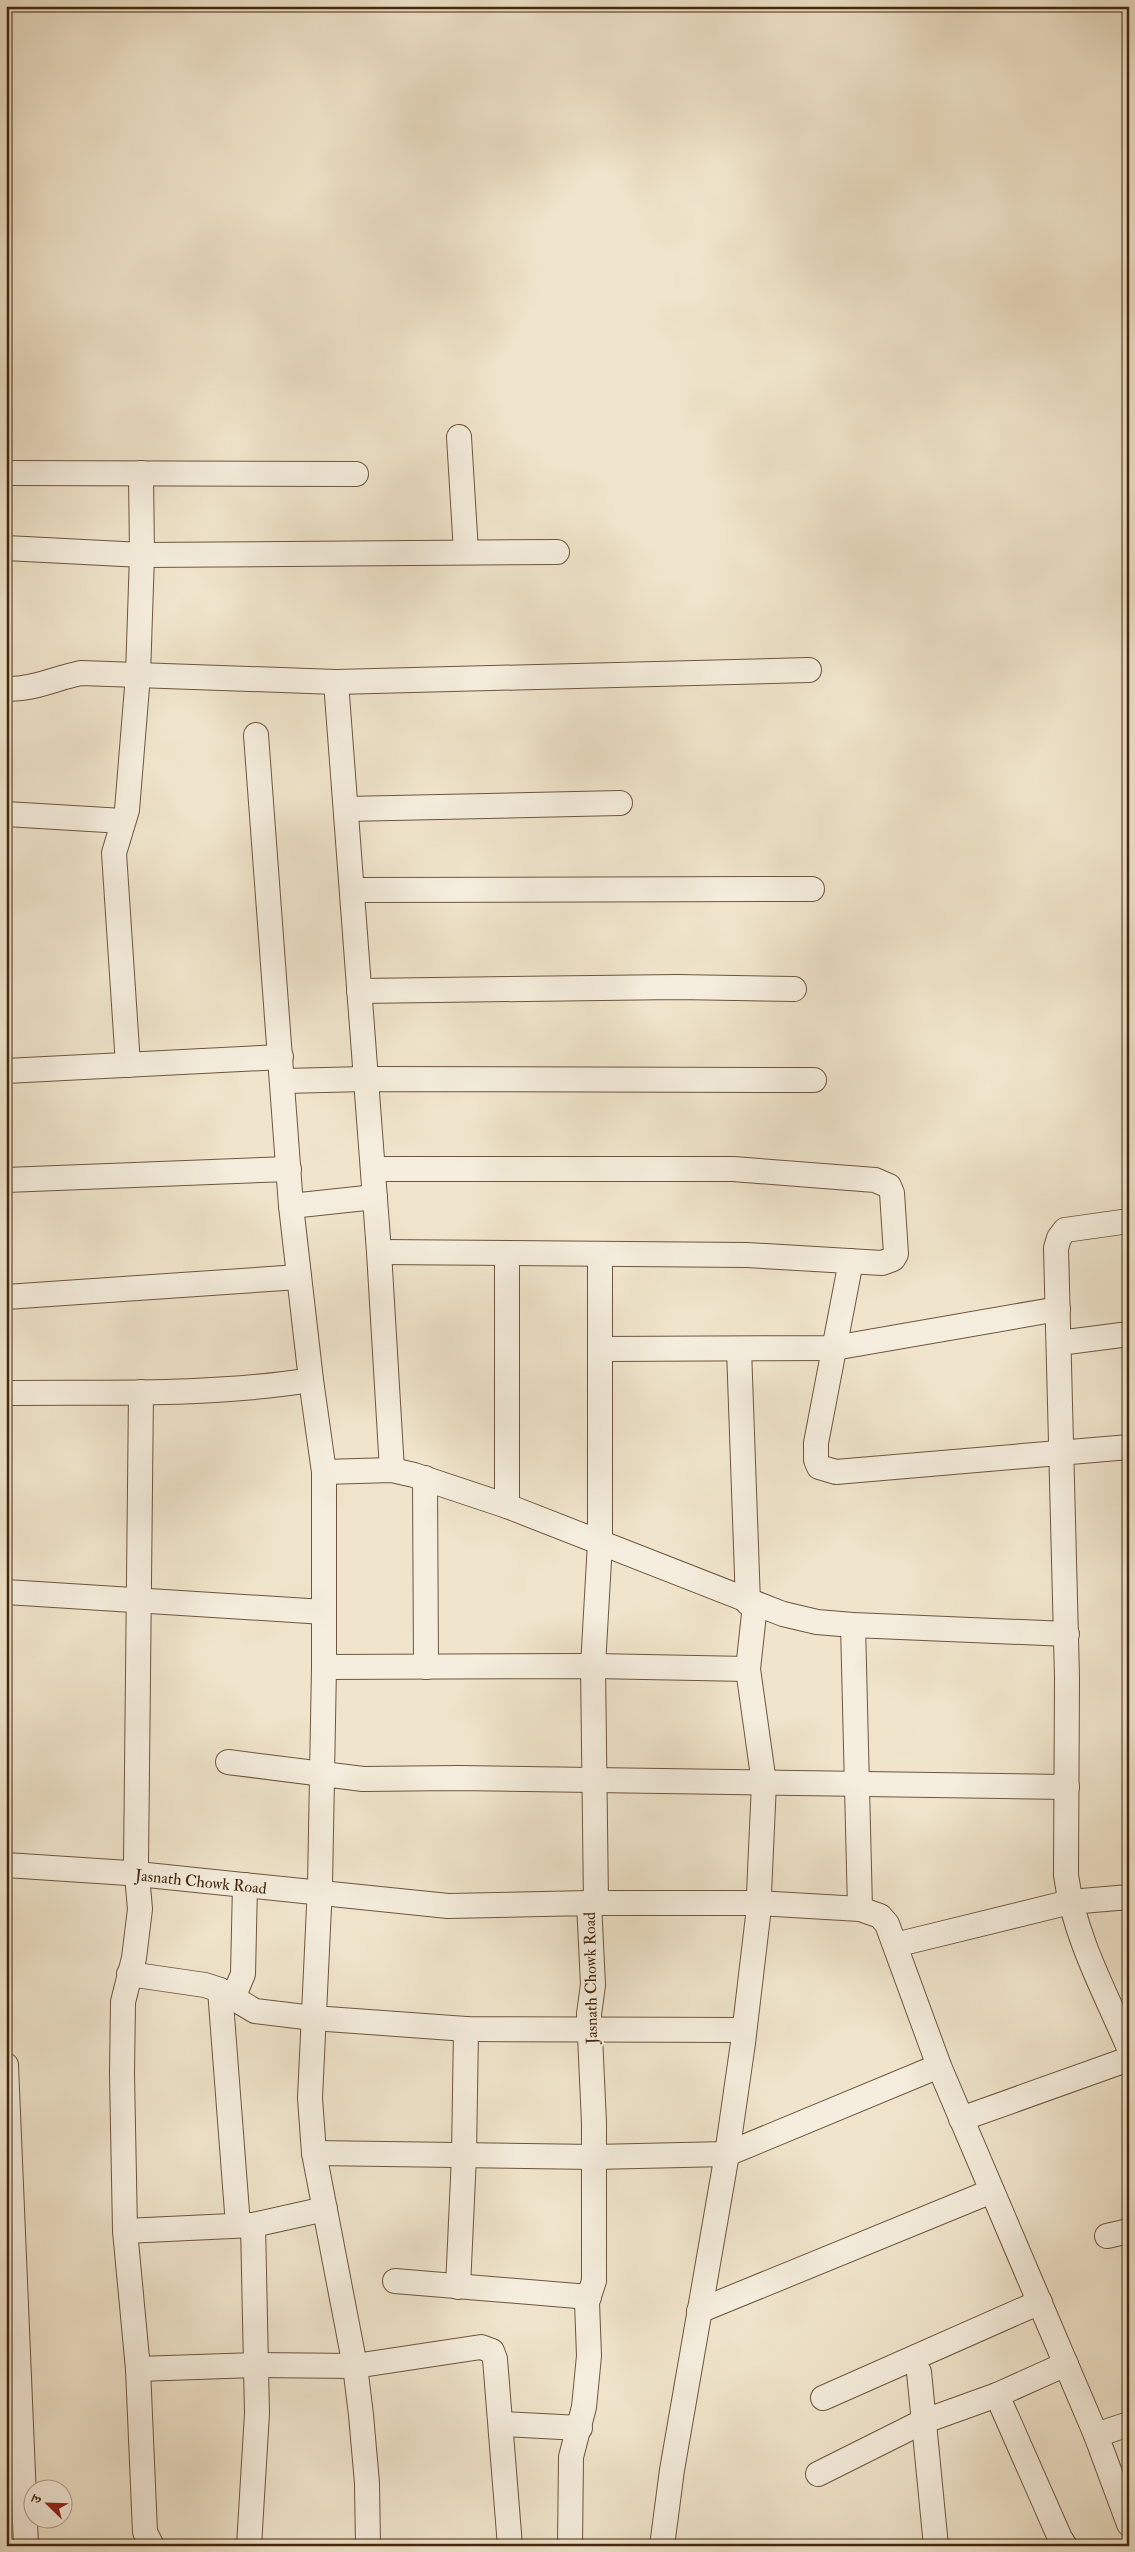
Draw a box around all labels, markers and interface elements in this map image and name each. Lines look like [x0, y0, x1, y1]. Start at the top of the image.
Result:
street label: Jasnath Chowk Road [133, 1865, 268, 1900]
street label: Jasnath Chowk Road [580, 1912, 603, 2045]
north arrow [22, 2480, 72, 2530]
text: उ [27, 2492, 46, 2507]

